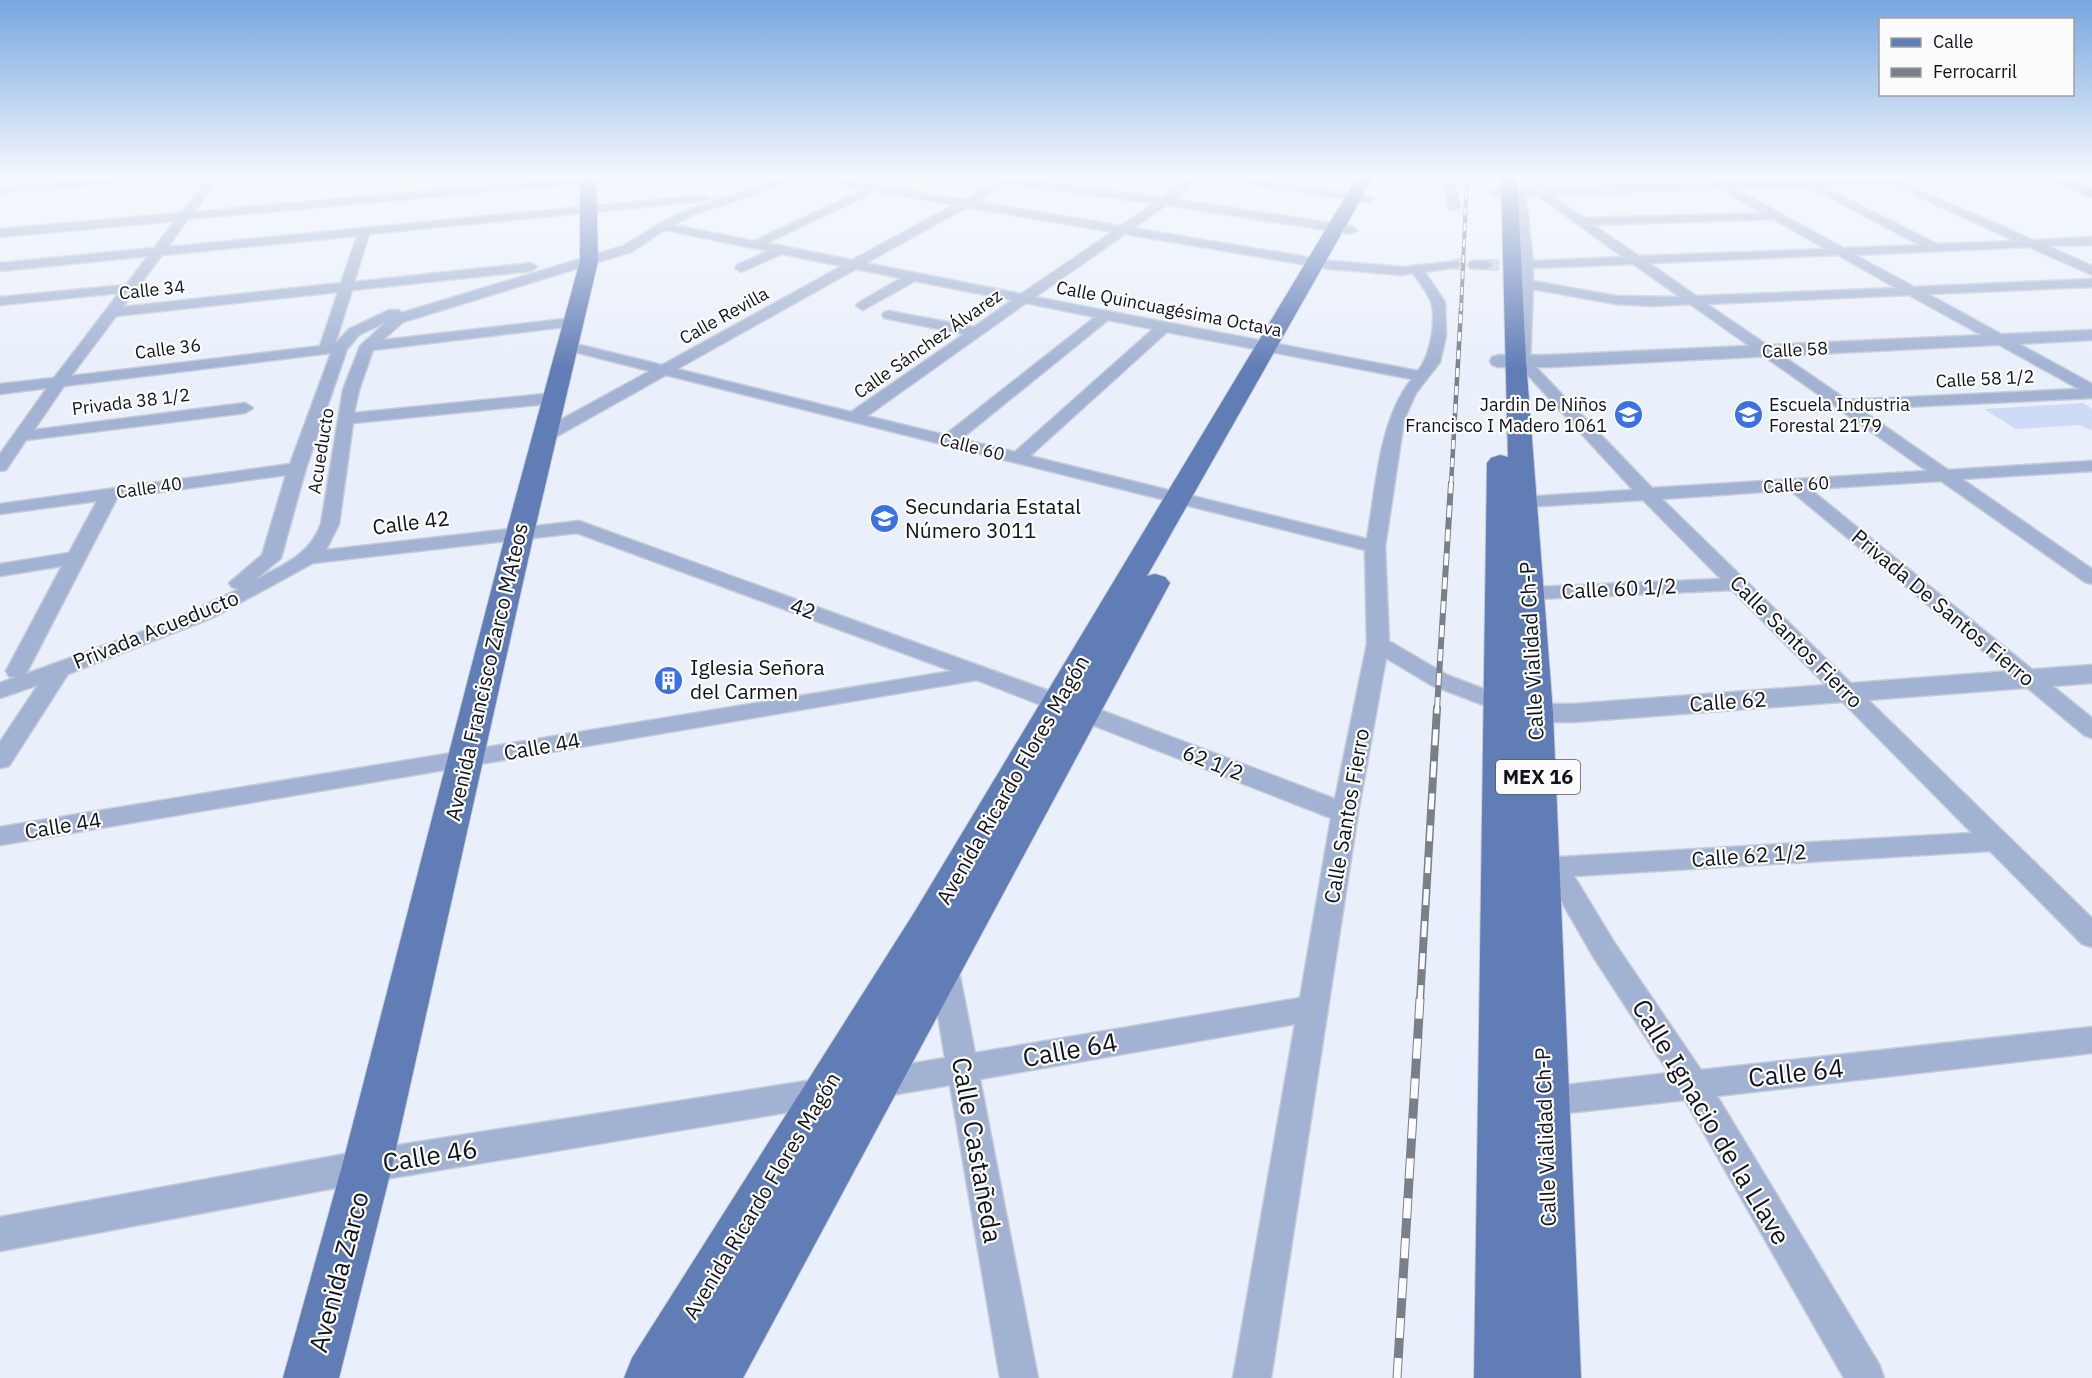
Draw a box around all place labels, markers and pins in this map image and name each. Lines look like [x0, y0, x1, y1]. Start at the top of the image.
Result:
place label: Jardin De Niños Francisco I Madero 1061 [1405, 393, 1607, 437]
place label: Escuela Industria Forestal 2179 [1769, 393, 1910, 437]
school or university icon: Jardin De Niños Francisco I Madero 1061 [1612, 399, 1644, 431]
school or university icon: Escuela Industria Forestal 2179 [1732, 399, 1764, 431]
place label: Secundaria Estatal Número 3011 [905, 492, 1081, 544]
school or university icon: Secundaria Estatal Número 3011 [868, 503, 900, 535]
place label: Iglesia Señora del Carmen [690, 653, 825, 705]
building icon: Iglesia Señora del Carmen [653, 664, 685, 696]

